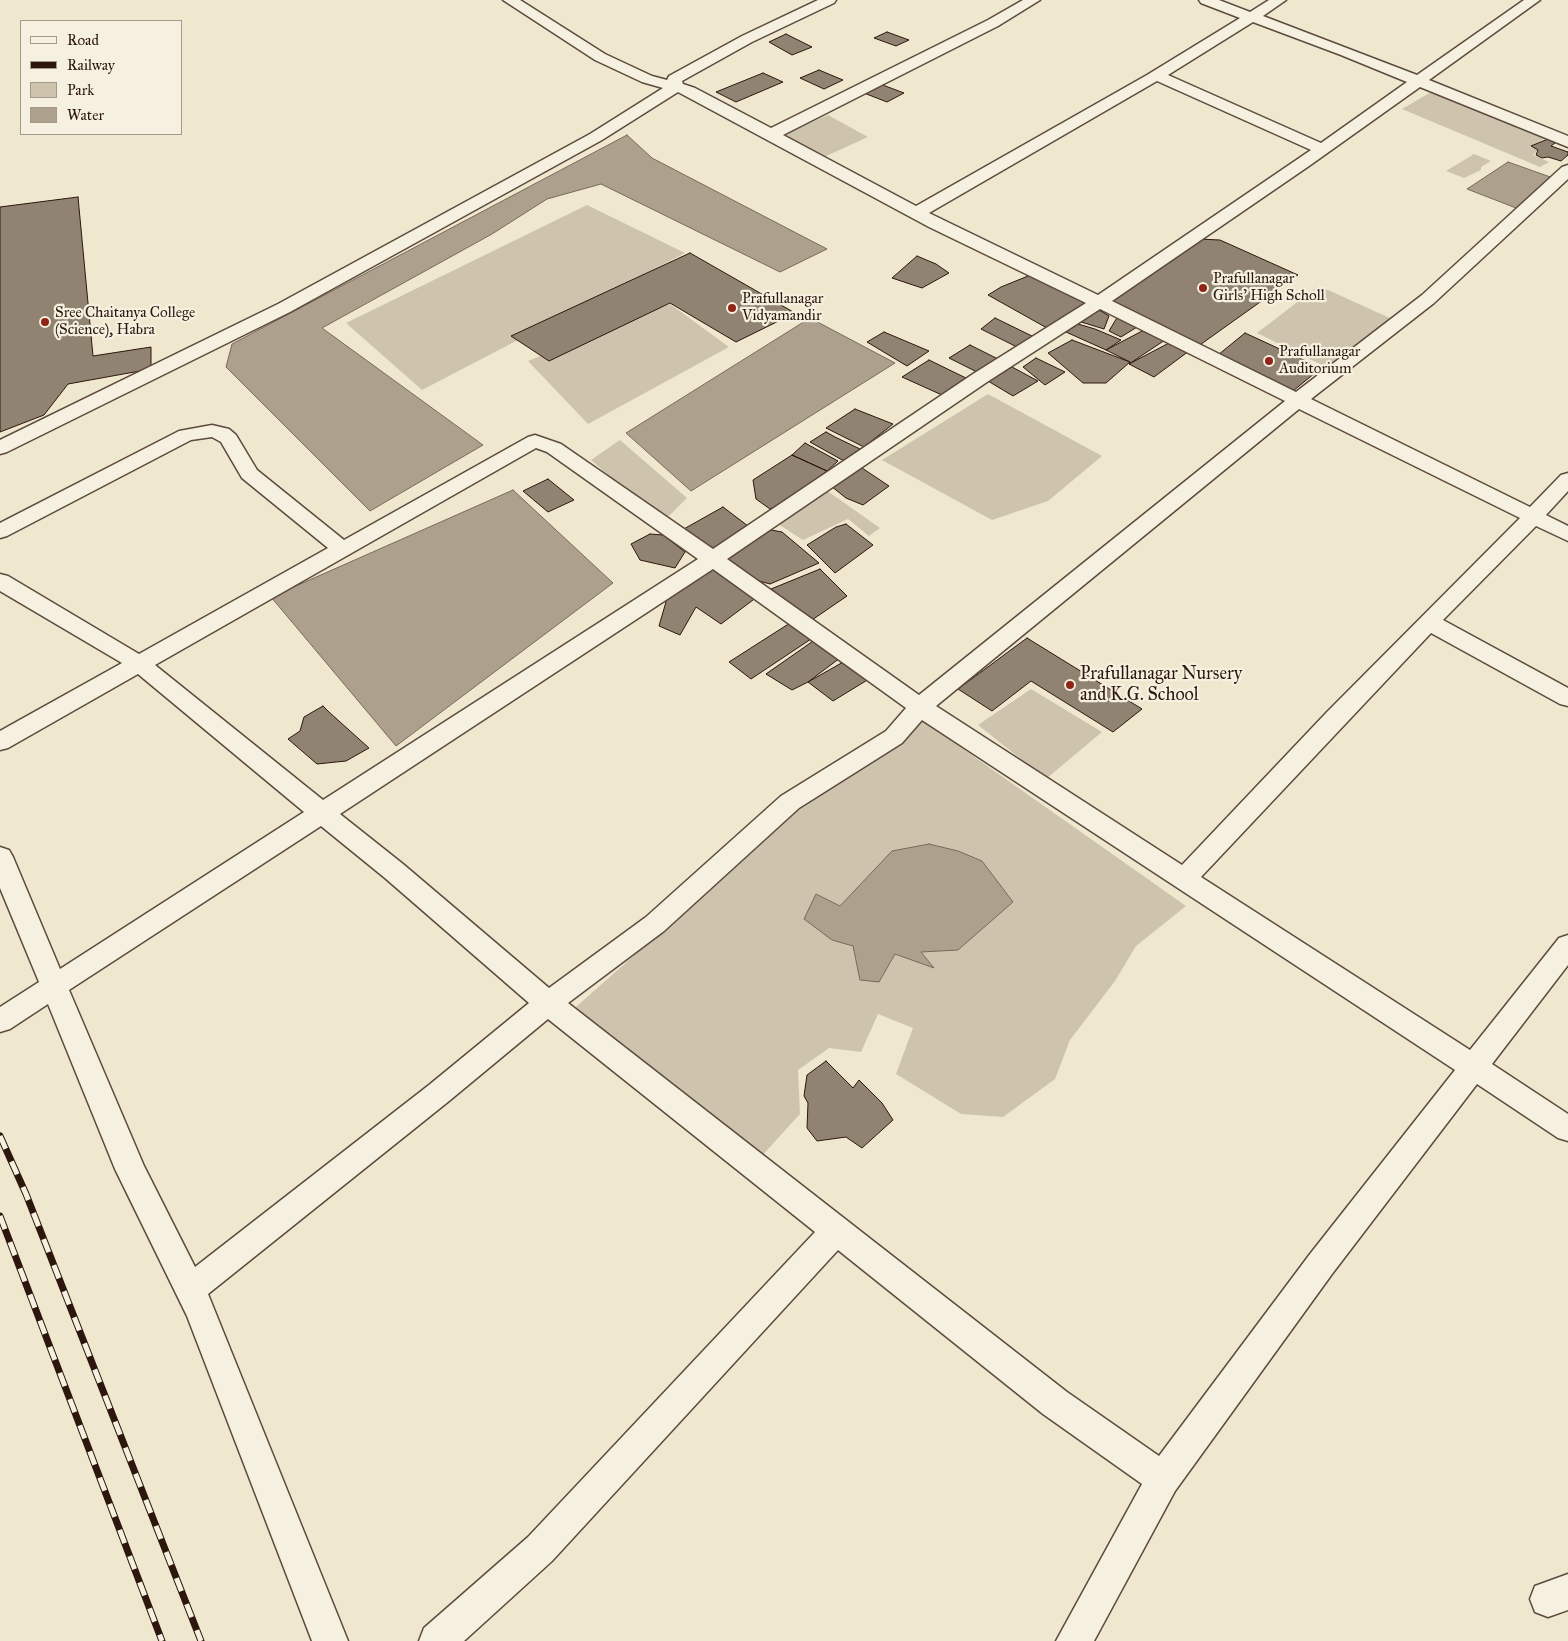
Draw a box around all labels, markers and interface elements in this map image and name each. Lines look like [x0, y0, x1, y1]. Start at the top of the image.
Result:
legend [20, 20, 182, 135]
text: Road [67, 31, 99, 49]
text: Railway [67, 56, 115, 74]
text: Park [67, 81, 94, 99]
text: Water [67, 106, 104, 124]
place label: Prafullanagar Girls' High Scholl [1213, 270, 1325, 305]
marker: Prafullanagar Girls' High Scholl [1197, 282, 1209, 294]
place label: Prafullanagar Vidyamandir [742, 290, 823, 325]
marker: Prafullanagar Vidyamandir [726, 302, 738, 314]
place label: Sree Chaitanya College (Science), Habra [55, 304, 195, 339]
marker: Sree Chaitanya College (Science), Habra [39, 316, 51, 328]
place label: Prafullanagar Auditorium [1279, 343, 1360, 378]
marker: Prafullanagar Auditorium [1263, 355, 1275, 367]
place label: Prafullanagar Nursery and K.G. School [1080, 664, 1242, 706]
marker: Prafullanagar Nursery and K.G. School [1064, 679, 1076, 691]

